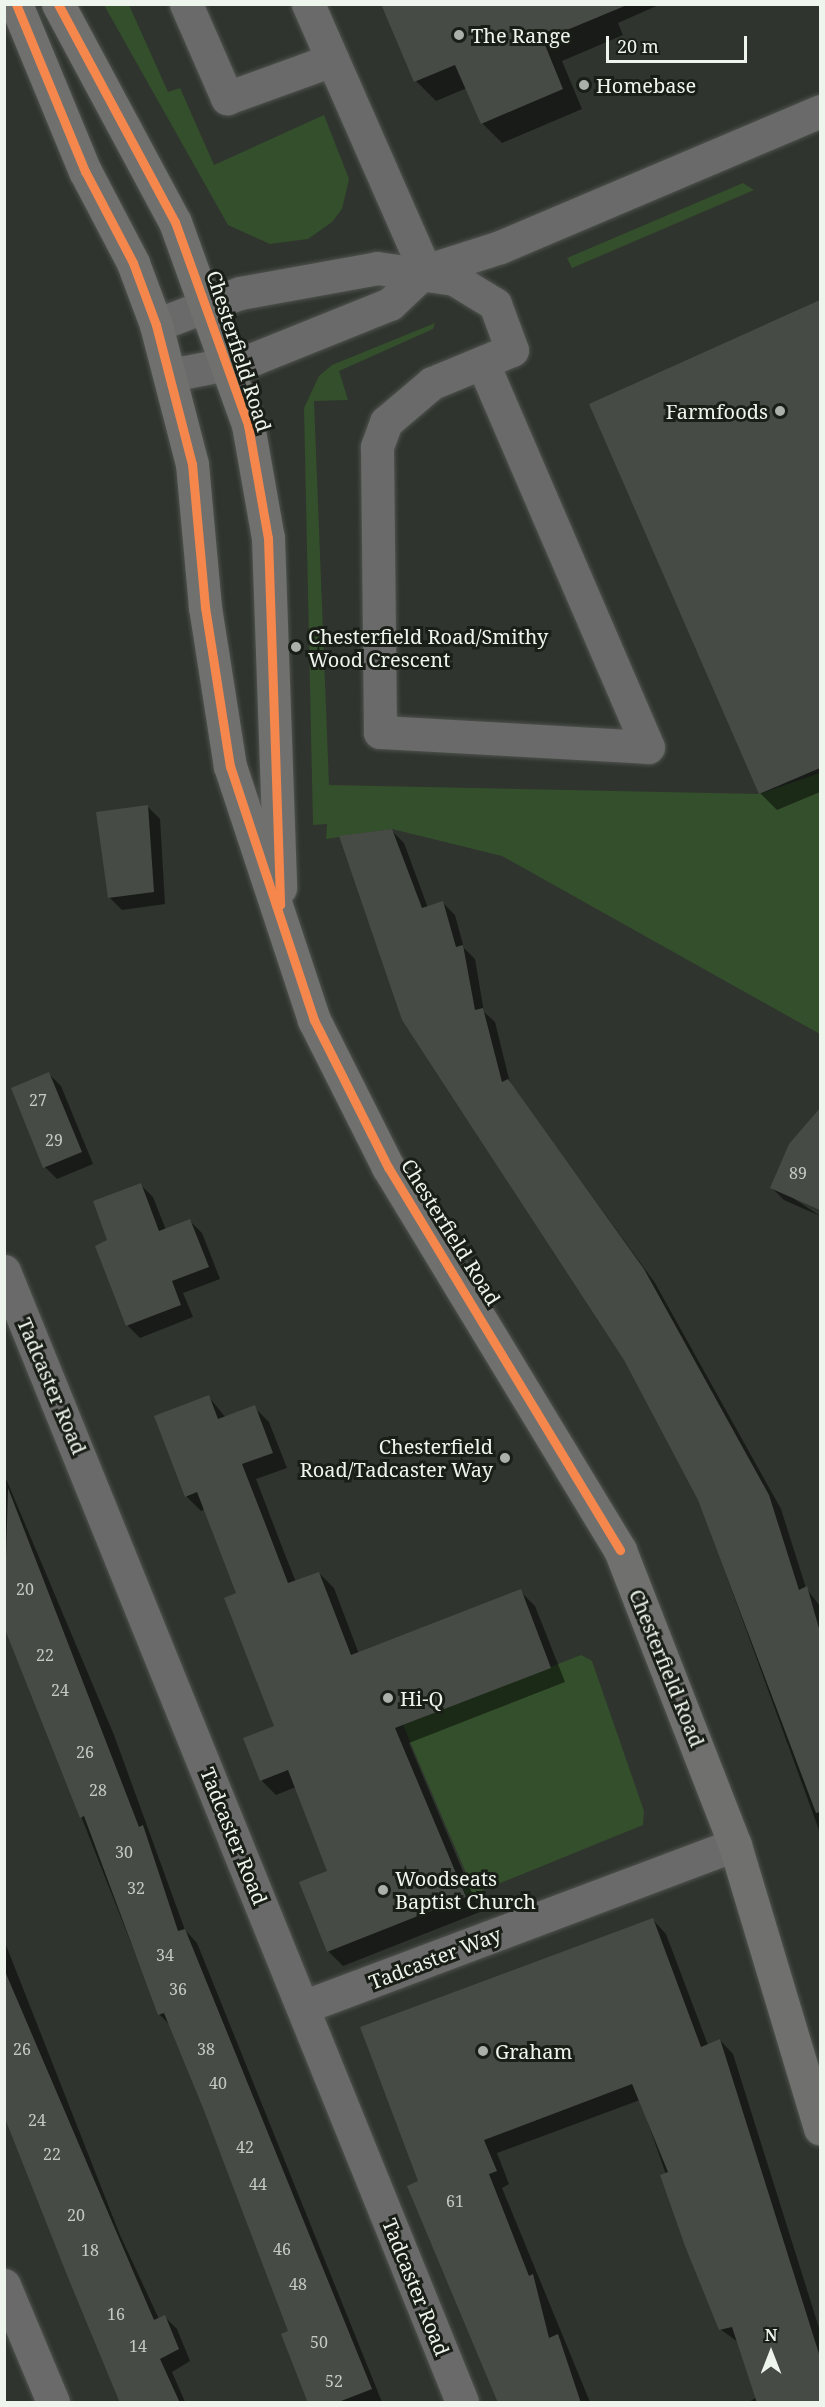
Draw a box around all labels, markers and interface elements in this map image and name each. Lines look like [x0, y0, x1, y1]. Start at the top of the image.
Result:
place label: The Range [471, 23, 571, 47]
scale bar [609, 24, 750, 62]
marker: The Range [452, 28, 466, 42]
text: 20 m [617, 34, 659, 58]
place label: Homebase [596, 73, 696, 97]
marker: Homebase [577, 78, 591, 92]
street label: Chesterfield Road [202, 268, 276, 434]
place label: Farmfoods [666, 399, 768, 423]
marker: Farmfoods [773, 404, 787, 418]
place label: Chesterfield Road/Smithy Wood Crescent [308, 624, 548, 671]
marker: Chesterfield Road/Smithy Wood Crescent [289, 640, 303, 654]
house number: 27 [29, 1090, 47, 1110]
house number: 29 [45, 1130, 63, 1150]
street label: Chesterfield Road [396, 1155, 506, 1309]
house number: 89 [789, 1163, 807, 1183]
street label: Tadcaster Road [12, 1314, 92, 1458]
place label: Chesterfield Road/Tadcaster Way [300, 1434, 493, 1481]
marker: Chesterfield Road/Tadcaster Way [498, 1451, 512, 1465]
house number: 20 [16, 1579, 34, 1599]
street label: Chesterfield Road [624, 1586, 710, 1750]
house number: 22 [36, 1645, 54, 1665]
house number: 24 [51, 1680, 69, 1700]
place label: Hi-Q [400, 1686, 443, 1710]
marker: Hi-Q [381, 1691, 395, 1705]
house number: 26 [76, 1742, 94, 1762]
street label: Tadcaster Road [196, 1764, 272, 1908]
house number: 28 [89, 1780, 107, 1800]
house number: 30 [115, 1842, 133, 1862]
place label: Woodseats Baptist Church [395, 1866, 536, 1913]
house number: 32 [127, 1878, 145, 1898]
marker: Woodseats Baptist Church [376, 1883, 390, 1897]
street label: Tadcaster Way [366, 1922, 504, 1994]
house number: 34 [156, 1945, 174, 1965]
house number: 36 [169, 1979, 187, 1999]
house number: 26 [13, 2039, 31, 2059]
house number: 38 [197, 2039, 215, 2059]
place label: Graham [495, 2039, 572, 2063]
marker: Graham [476, 2044, 490, 2058]
house number: 40 [209, 2073, 227, 2093]
house number: 24 [28, 2110, 46, 2130]
house number: 42 [236, 2137, 254, 2157]
house number: 22 [43, 2144, 61, 2164]
house number: 44 [249, 2174, 267, 2194]
house number: 61 [446, 2191, 464, 2211]
house number: 20 [67, 2205, 85, 2225]
street label: Tadcaster Road [378, 2215, 454, 2359]
house number: 46 [273, 2239, 291, 2259]
house number: 18 [81, 2240, 99, 2260]
house number: 48 [289, 2274, 307, 2294]
house number: 16 [107, 2304, 125, 2324]
north arrow [741, 2323, 801, 2383]
text: N [765, 2324, 777, 2346]
house number: 50 [310, 2332, 328, 2352]
house number: 14 [129, 2336, 147, 2356]
house number: 52 [325, 2371, 343, 2391]

